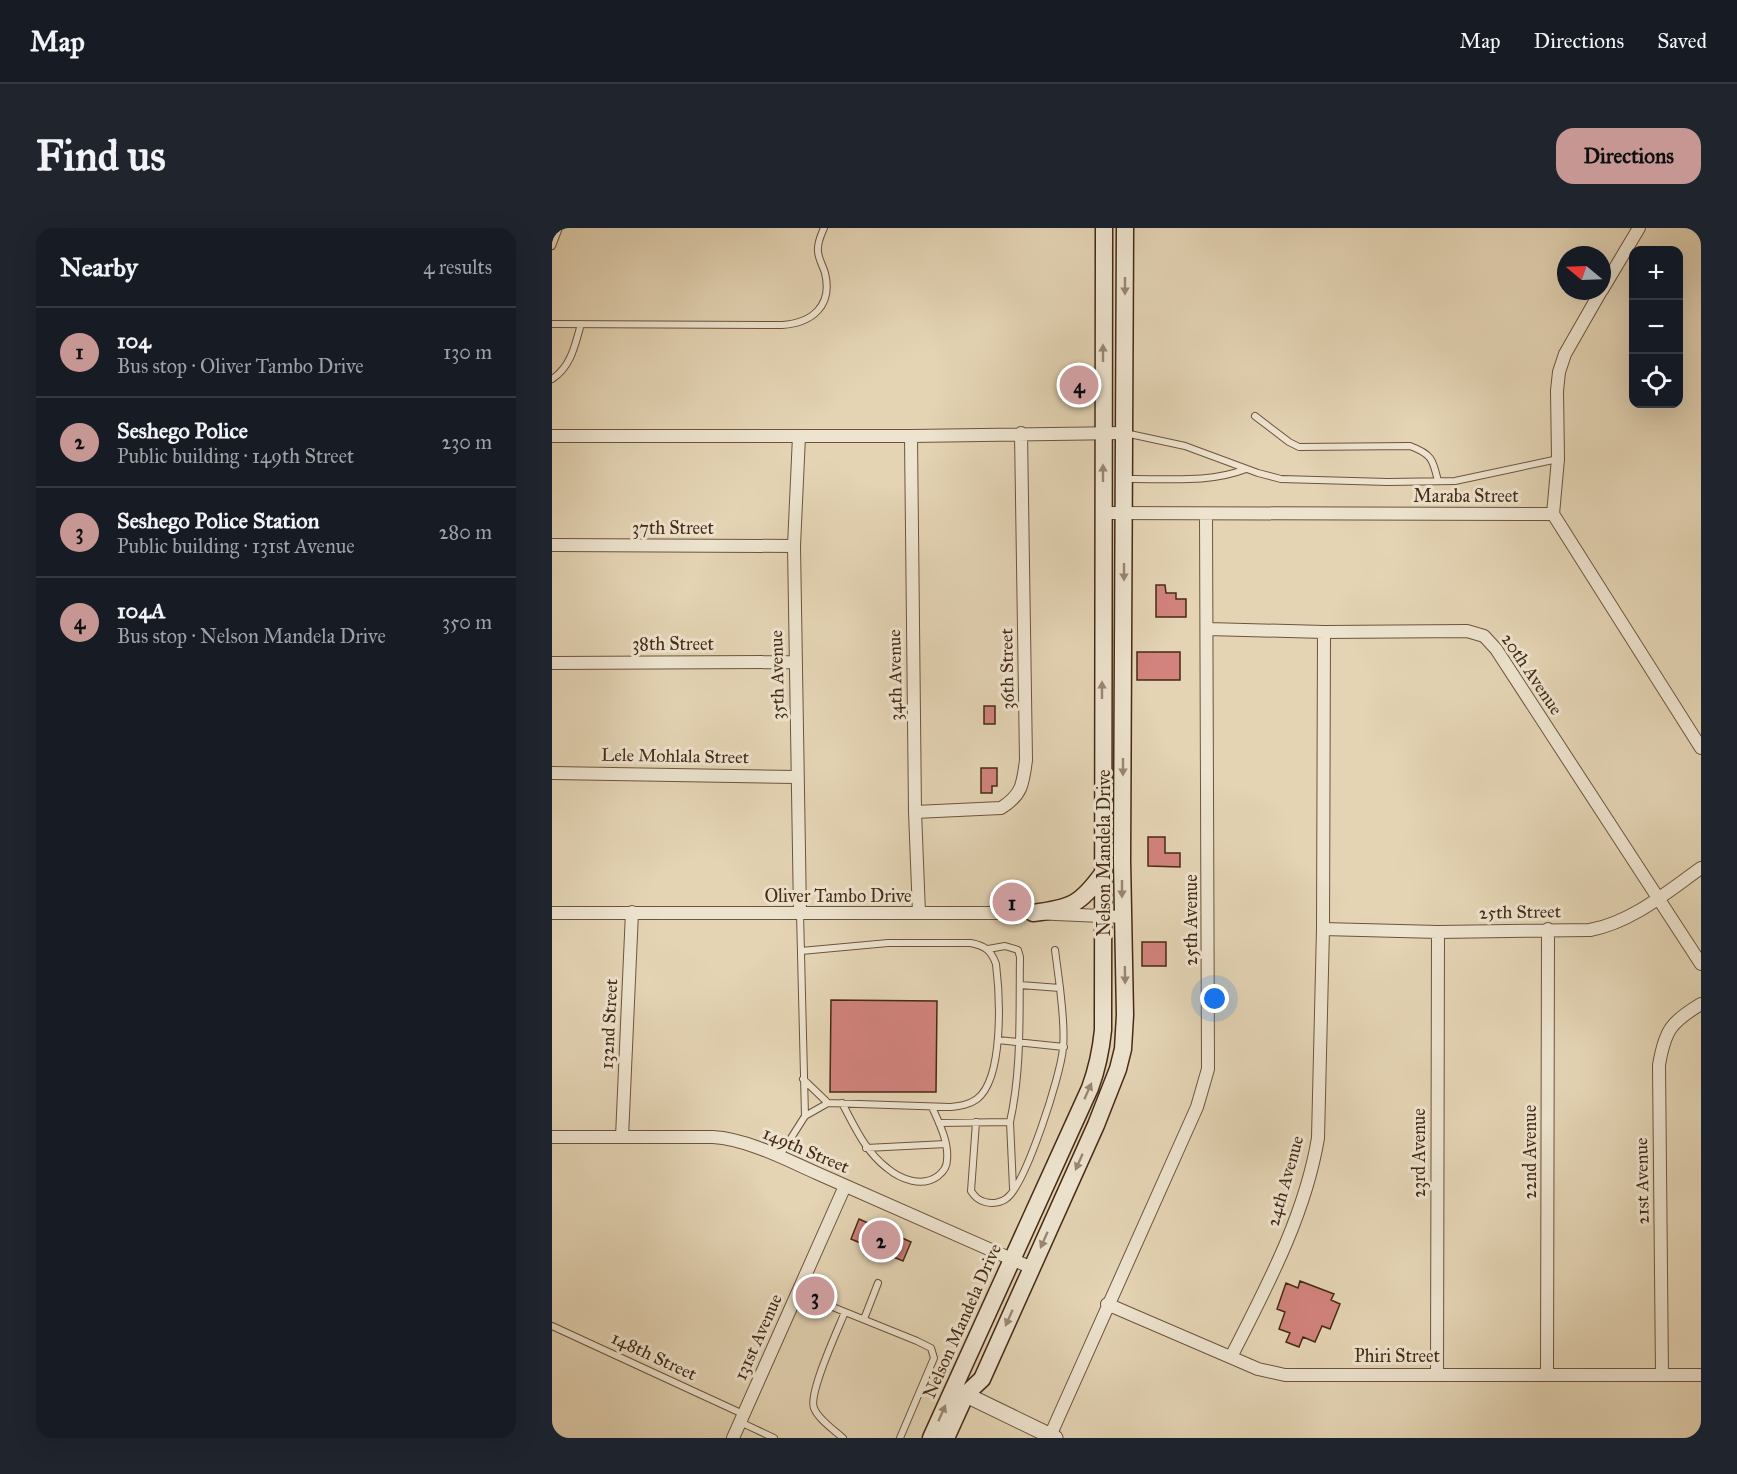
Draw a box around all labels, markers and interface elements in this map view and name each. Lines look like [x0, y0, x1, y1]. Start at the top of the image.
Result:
text: Map [30, 24, 85, 59]
text: Map [1460, 28, 1501, 54]
text: Directions [1534, 28, 1624, 54]
text: Saved [1657, 28, 1707, 54]
button: Directions [1556, 128, 1701, 184]
text: Find us [36, 130, 166, 182]
north arrow [1557, 246, 1611, 300]
map controls [1629, 246, 1683, 408]
button: + [1629, 246, 1683, 300]
text: Nearby [60, 251, 138, 283]
text: 4 results [423, 255, 492, 279]
one-way arrow [1120, 277, 1130, 296]
button: − [1629, 300, 1683, 354]
text: 104 [117, 327, 151, 354]
text: 1 [76, 340, 83, 364]
text: 130 m [443, 340, 492, 364]
one-way arrow [1098, 343, 1108, 362]
text: Bus stop · Oliver Tambo Drive [117, 354, 364, 378]
button: locate [1629, 354, 1683, 408]
pin: 4 [1060, 362, 1098, 408]
text: Seshego Police [117, 417, 248, 444]
text: 2 [75, 430, 84, 454]
text: 230 m [441, 430, 492, 454]
text: Public building · 149th Street [117, 444, 354, 468]
one-way arrow [1098, 463, 1108, 482]
street label: Maraba Street [1413, 485, 1519, 507]
text: Seshego Police Station [117, 507, 319, 534]
street label: 37th Street [632, 517, 715, 539]
text: 3 [76, 520, 84, 544]
text: 280 m [439, 520, 492, 544]
text: Public building · 131st Avenue [117, 534, 355, 558]
one-way arrow [1119, 562, 1129, 581]
text: 104A [117, 597, 165, 624]
text: 4 [74, 610, 85, 634]
text: 350 m [442, 610, 492, 634]
text: Bus stop · Nelson Mandela Drive [117, 624, 386, 648]
street label: 36th Street [995, 627, 1019, 710]
street label: 34th Avenue [883, 629, 907, 721]
street label: 20th Avenue [1497, 629, 1567, 719]
street label: 35th Avenue [765, 630, 789, 720]
street label: 38th Street [632, 633, 714, 655]
one-way arrow [1098, 680, 1107, 699]
street label: Lele Mohlala Street [601, 744, 750, 768]
one-way arrow [1118, 757, 1128, 776]
street label: Nelson Mandela Drive [1093, 769, 1115, 937]
street label: 25th Avenue [1180, 874, 1202, 966]
one-way arrow [1118, 879, 1127, 898]
pin: 1 [992, 880, 1032, 924]
street label: Oliver Tambo Drive [764, 885, 912, 907]
street label: 25th Street [1479, 900, 1562, 924]
one-way arrow [1120, 966, 1130, 985]
street label: 132nd Street [596, 978, 622, 1070]
your location [1200, 984, 1229, 1013]
one-way arrow [1083, 1082, 1093, 1100]
street label: 22nd Avenue [1519, 1105, 1541, 1199]
street label: 23rd Avenue [1408, 1108, 1430, 1198]
street label: 149th Street [759, 1122, 853, 1178]
street label: 24th Avenue [1262, 1133, 1308, 1229]
street label: 21st Avenue [1630, 1137, 1654, 1225]
one-way arrow [1074, 1153, 1084, 1171]
pin: 2 [862, 1218, 900, 1262]
one-way arrow [1040, 1231, 1049, 1248]
street label: Nelson Mandela Drive [918, 1240, 1006, 1402]
pin: 3 [796, 1274, 834, 1318]
street label: 131st Avenue [729, 1290, 787, 1384]
one-way arrow [1004, 1309, 1013, 1326]
street label: 148th Street [608, 1327, 701, 1386]
street label: Phiri Street [1354, 1345, 1440, 1367]
one-way arrow [937, 1404, 947, 1422]

